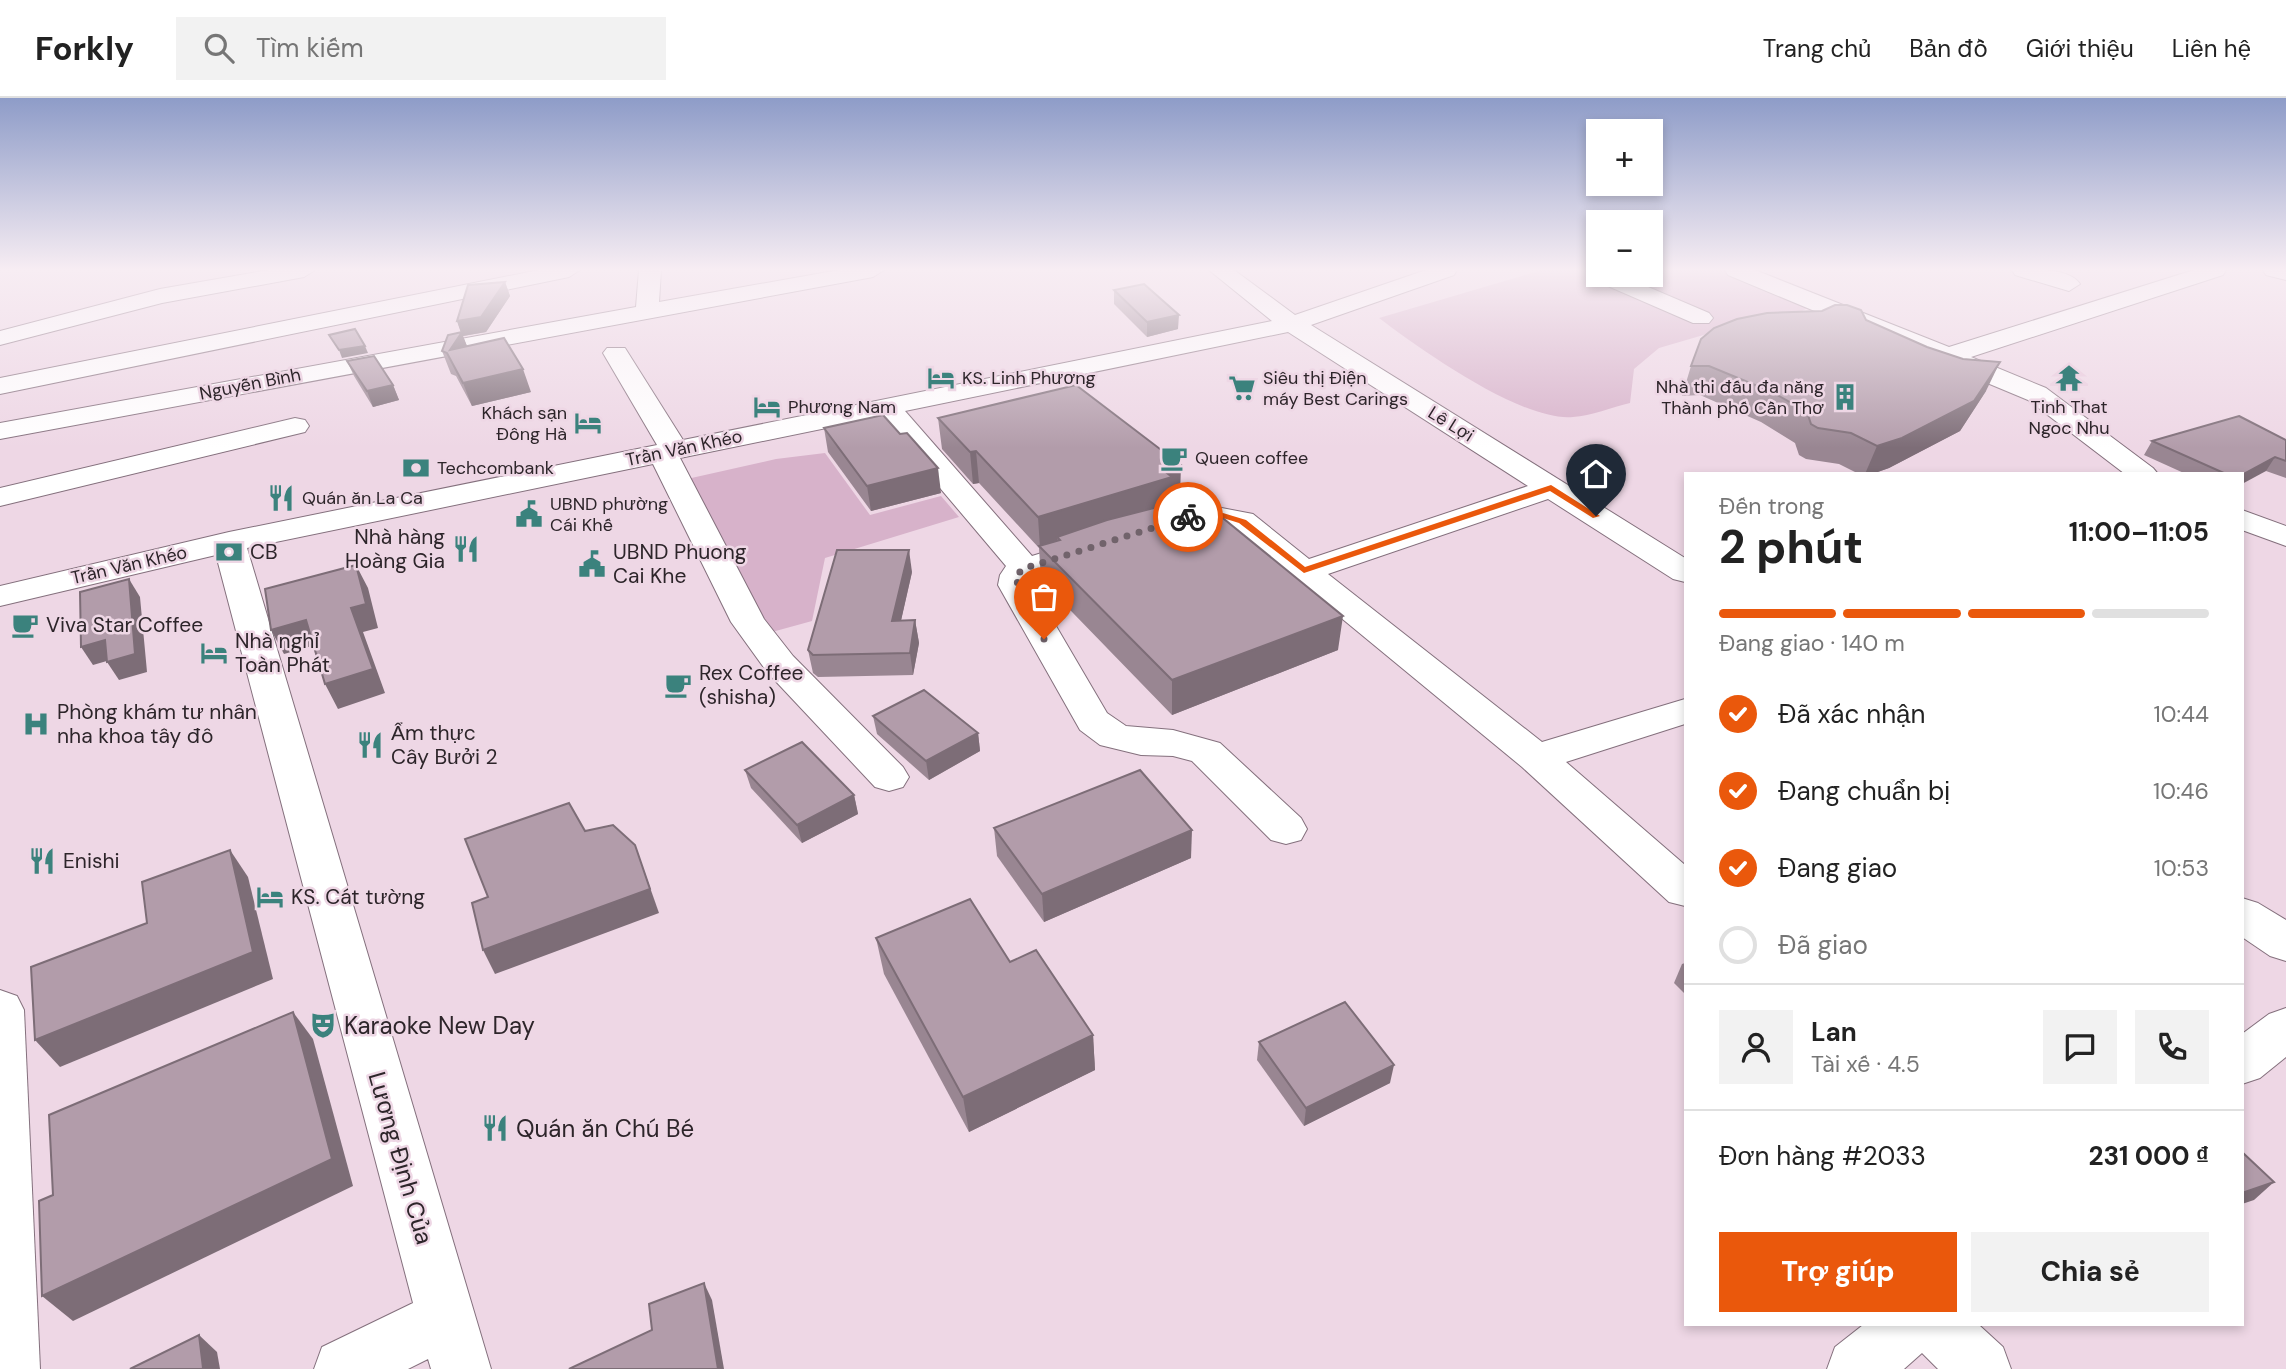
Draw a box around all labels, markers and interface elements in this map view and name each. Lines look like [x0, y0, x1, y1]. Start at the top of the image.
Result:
search box [176, 17, 666, 80]
text: Forkly [35, 27, 134, 70]
icon: search [200, 29, 238, 67]
text: Tìm kiếm [256, 31, 364, 65]
text: Trang chủ [1763, 33, 1871, 64]
text: Bản đồ [1909, 33, 1988, 64]
text: Giới thiệu [2026, 33, 2134, 64]
text: Liên hệ [2172, 33, 2251, 64]
map controls [1586, 119, 1663, 287]
button: + [1586, 119, 1663, 196]
button: − [1586, 210, 1663, 287]
street label: Nguyễn Bình [197, 362, 303, 406]
hotel icon: KS. Linh Phương [926, 363, 956, 393]
temple icon: Tinh That Ngoc Nhu [2054, 363, 2084, 393]
place label: KS. Linh Phương [962, 366, 1096, 390]
place label: Siêu thị Điện máy Best Carings [1263, 366, 1408, 411]
supermarket icon: Siêu thị Điện máy Best Carings [1227, 373, 1257, 403]
place label: Nhà thi đấu đa năng Thành phố Cần Thơ [1656, 375, 1824, 420]
building icon: Nhà thi đấu đa năng Thành phố Cần Thơ [1830, 382, 1860, 412]
hotel icon: Phương Nam [752, 392, 782, 422]
place label: Phương Nam [788, 395, 896, 419]
place label: Tinh That Ngoc Nhu [2029, 395, 2109, 440]
place label: Khách sạn Đông Hà [482, 401, 567, 446]
street label: Lê Lợi [1424, 401, 1478, 447]
hotel icon: Khách sạn Đông Hà [573, 408, 603, 438]
street label: Trần Văn Khéo [624, 424, 744, 472]
cafe icon: Queen coffee [1159, 443, 1189, 473]
pin [1566, 444, 1626, 516]
place label: Queen coffee [1195, 446, 1308, 470]
bank icon: Techcombank [401, 453, 431, 483]
icon: home [1577, 455, 1615, 493]
place label: Techcombank [437, 456, 554, 480]
courier [1153, 482, 1223, 552]
restaurant icon: Quán ăn La Ca [266, 483, 296, 513]
place label: Quán ăn La Ca [302, 486, 423, 510]
text: Đến trong [1719, 491, 1824, 521]
place label: UBND phường Cái Khế [550, 492, 668, 537]
icon: bike [1169, 498, 1207, 536]
public building icon: UBND phường Cái Khế [514, 499, 544, 529]
text: 11:00–11:05 [2069, 515, 2209, 549]
text: 2 phút [1719, 517, 1863, 577]
place label: Nhà hàng Hoàng Gia [345, 523, 445, 575]
restaurant icon: Nhà hàng Hoàng Gia [451, 534, 481, 564]
bank icon: CB [214, 537, 244, 567]
place label: CB [250, 538, 278, 566]
place label: UBND Phuong Cai Khe [613, 538, 747, 590]
street label: Trần Văn Khéo [69, 540, 189, 590]
public building icon: UBND Phuong Cai Khe [577, 549, 607, 579]
pin [1014, 567, 1074, 639]
icon: bag [1025, 578, 1063, 616]
cafe icon: Viva Star Coffee [10, 610, 40, 640]
place label: Viva Star Coffee [46, 611, 203, 639]
place label: Nhà nghỉ Toàn Phát [235, 627, 330, 679]
text: Đang giao · 140 m [1719, 628, 1905, 658]
hotel icon: Nhà nghỉ Toàn Phát [199, 638, 229, 668]
place label: Rex Coffee (shisha) [699, 659, 804, 711]
cafe icon: Rex Coffee (shisha) [663, 670, 693, 700]
icon: check [1719, 695, 1757, 733]
text: Đã xác nhận [1778, 697, 1926, 731]
place label: Phòng khám tư nhân nha khoa tây đô [57, 698, 257, 750]
text: 10:44 [2154, 699, 2209, 729]
hospital icon: Phòng khám tư nhân nha khoa tây đô [21, 709, 51, 739]
place label: Ẩm thực Cây Bưởi 2 [391, 719, 498, 771]
restaurant icon: Ẩm thực Cây Bưởi 2 [355, 730, 385, 760]
icon: check [1719, 772, 1757, 810]
text: Đang chuẩn bị [1778, 774, 1950, 808]
text: 10:46 [2153, 776, 2209, 806]
restaurant icon: Enishi [27, 846, 57, 876]
place label: Enishi [63, 847, 120, 875]
icon: check [1719, 849, 1757, 887]
text: Đang giao [1778, 851, 1897, 885]
text: 10:53 [2154, 853, 2209, 883]
hotel icon: KS. Cát tường [255, 882, 285, 912]
place label: KS. Cát tường [291, 883, 425, 911]
text: Đã giao [1778, 928, 1868, 962]
theatre icon: Karaoke New Day [308, 1010, 338, 1040]
place label: Karaoke New Day [344, 1010, 535, 1041]
button: person [1719, 1010, 1793, 1084]
button: chat [2043, 1010, 2117, 1084]
button: phone [2135, 1010, 2209, 1084]
text: Lan [1811, 1015, 1857, 1049]
text: Tài xế · 4.5 [1811, 1049, 1920, 1079]
street label: Lương Định Của [362, 1068, 440, 1248]
restaurant icon: Quán ăn Chú Bé [480, 1113, 510, 1143]
place label: Quán ăn Chú Bé [516, 1113, 694, 1144]
text: Đơn hàng #2033 [1719, 1139, 1926, 1173]
text: 231 000 ₫ [2089, 1139, 2209, 1173]
button: Trợ giúp [1719, 1232, 1957, 1312]
button: Chia sẻ [1971, 1232, 2209, 1312]

